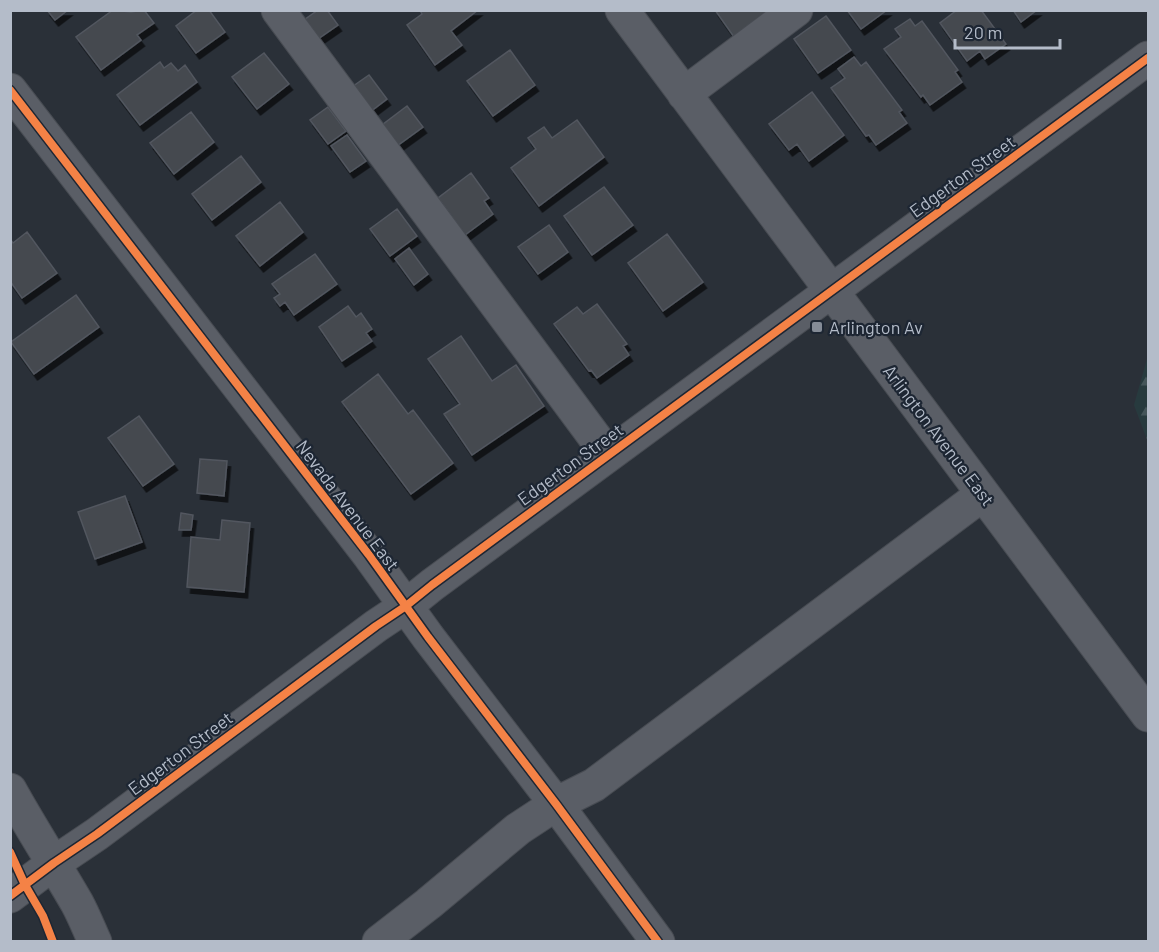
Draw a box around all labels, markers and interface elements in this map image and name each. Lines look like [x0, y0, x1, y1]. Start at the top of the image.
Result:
scale bar [955, 12, 1060, 50]
text: 20 m [964, 21, 1002, 43]
street label: Edgerton Street [905, 130, 1019, 222]
place label: Arlington Av [829, 316, 923, 338]
marker: Arlington Av [810, 320, 824, 334]
street label: Arlington Avenue East [879, 360, 999, 510]
street label: Edgerton Street [513, 418, 627, 510]
street label: Nevada Avenue East [292, 435, 404, 575]
street label: Edgerton Street [123, 707, 237, 799]

